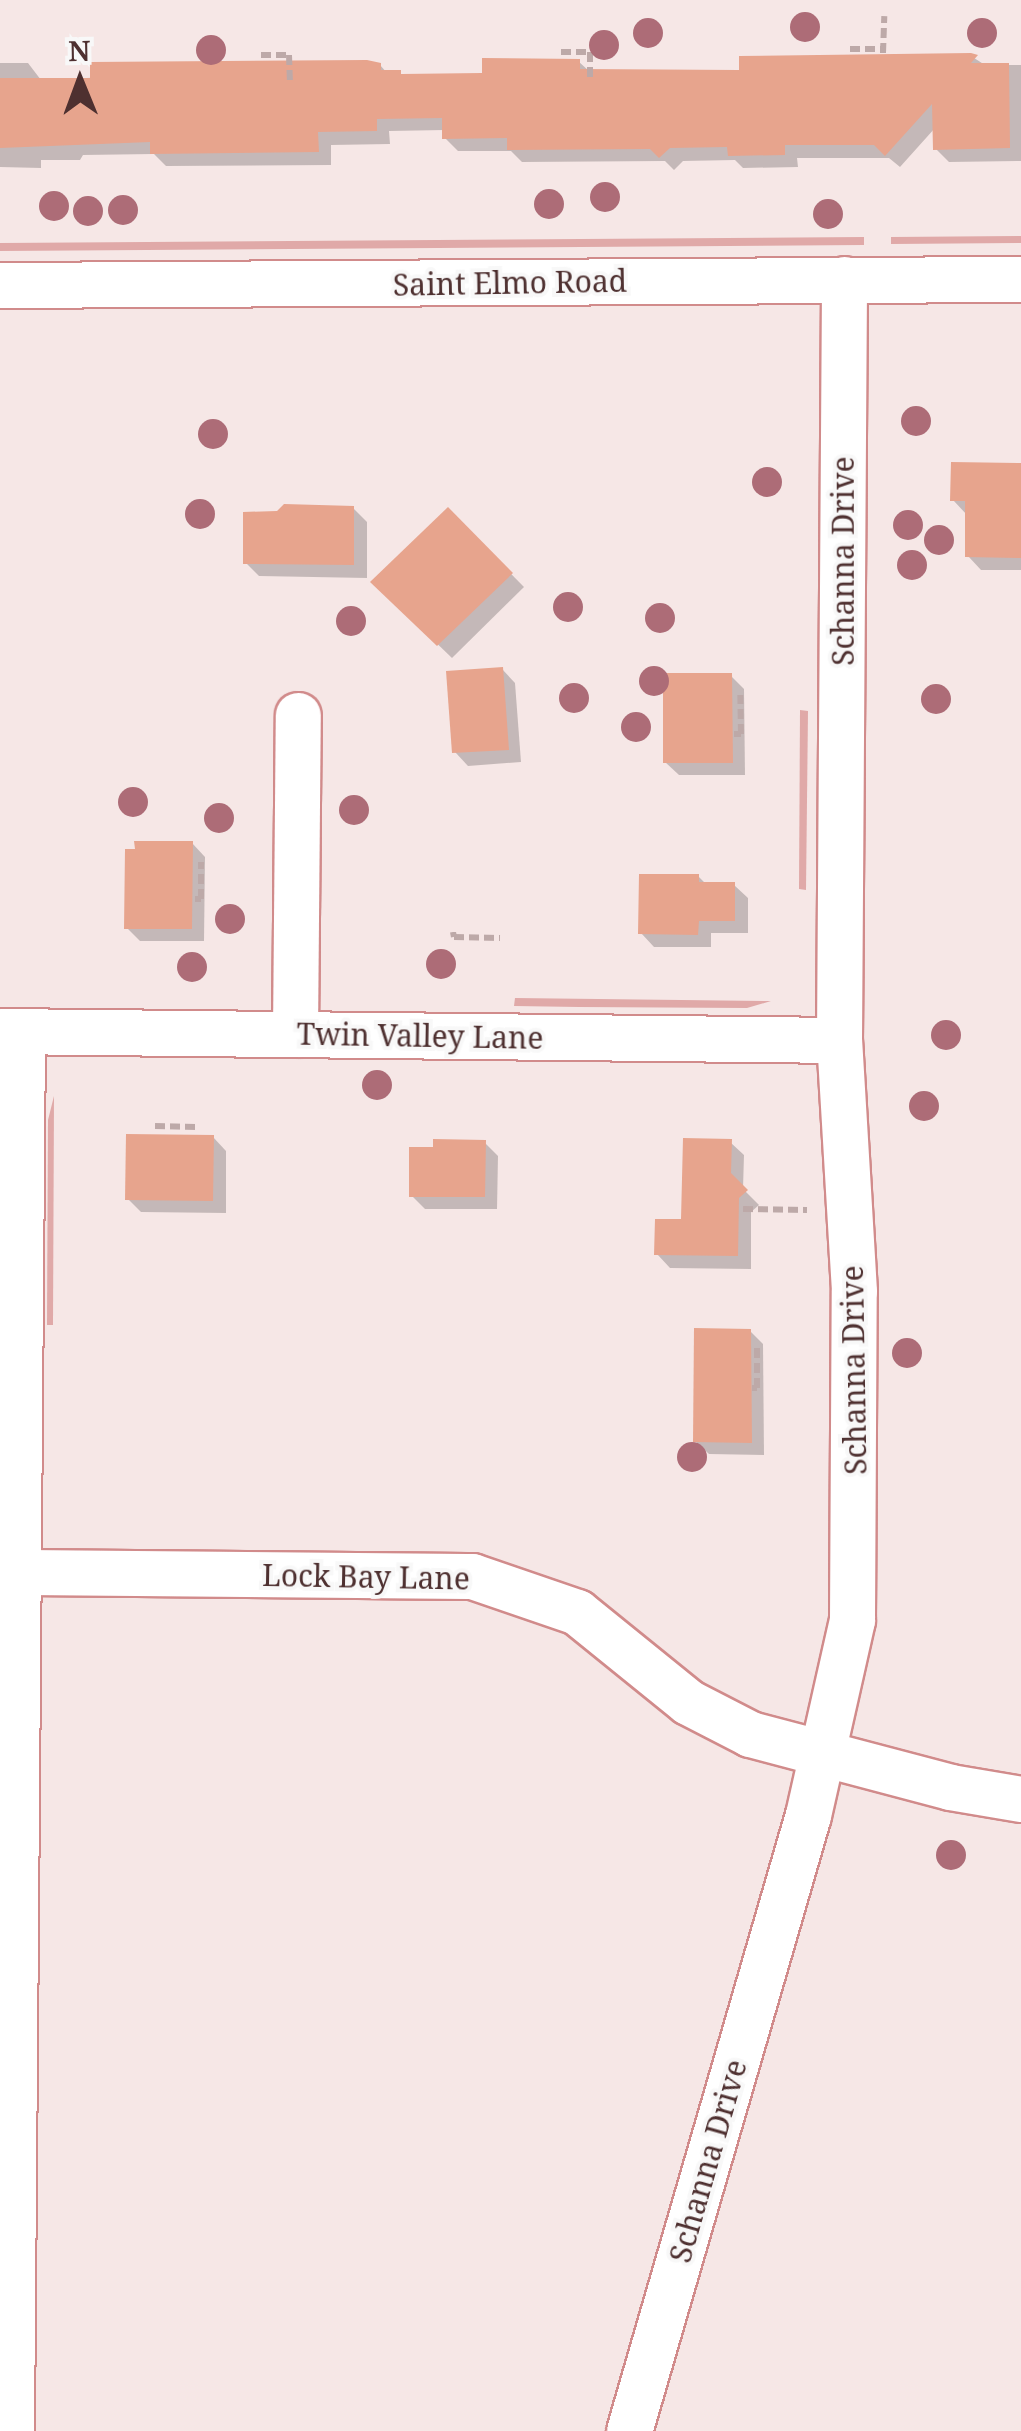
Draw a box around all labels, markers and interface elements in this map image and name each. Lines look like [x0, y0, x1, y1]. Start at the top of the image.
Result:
north arrow [30, 30, 130, 130]
text: N [68, 31, 91, 69]
street label: Saint Elmo Road [393, 263, 627, 303]
street label: Schanna Drive [825, 456, 861, 666]
street label: Twin Valley Lane [296, 1016, 544, 1056]
street label: Schanna Drive [834, 1265, 874, 1475]
street label: Lock Bay Lane [262, 1557, 470, 1597]
street label: Schanna Drive [662, 2055, 754, 2267]

